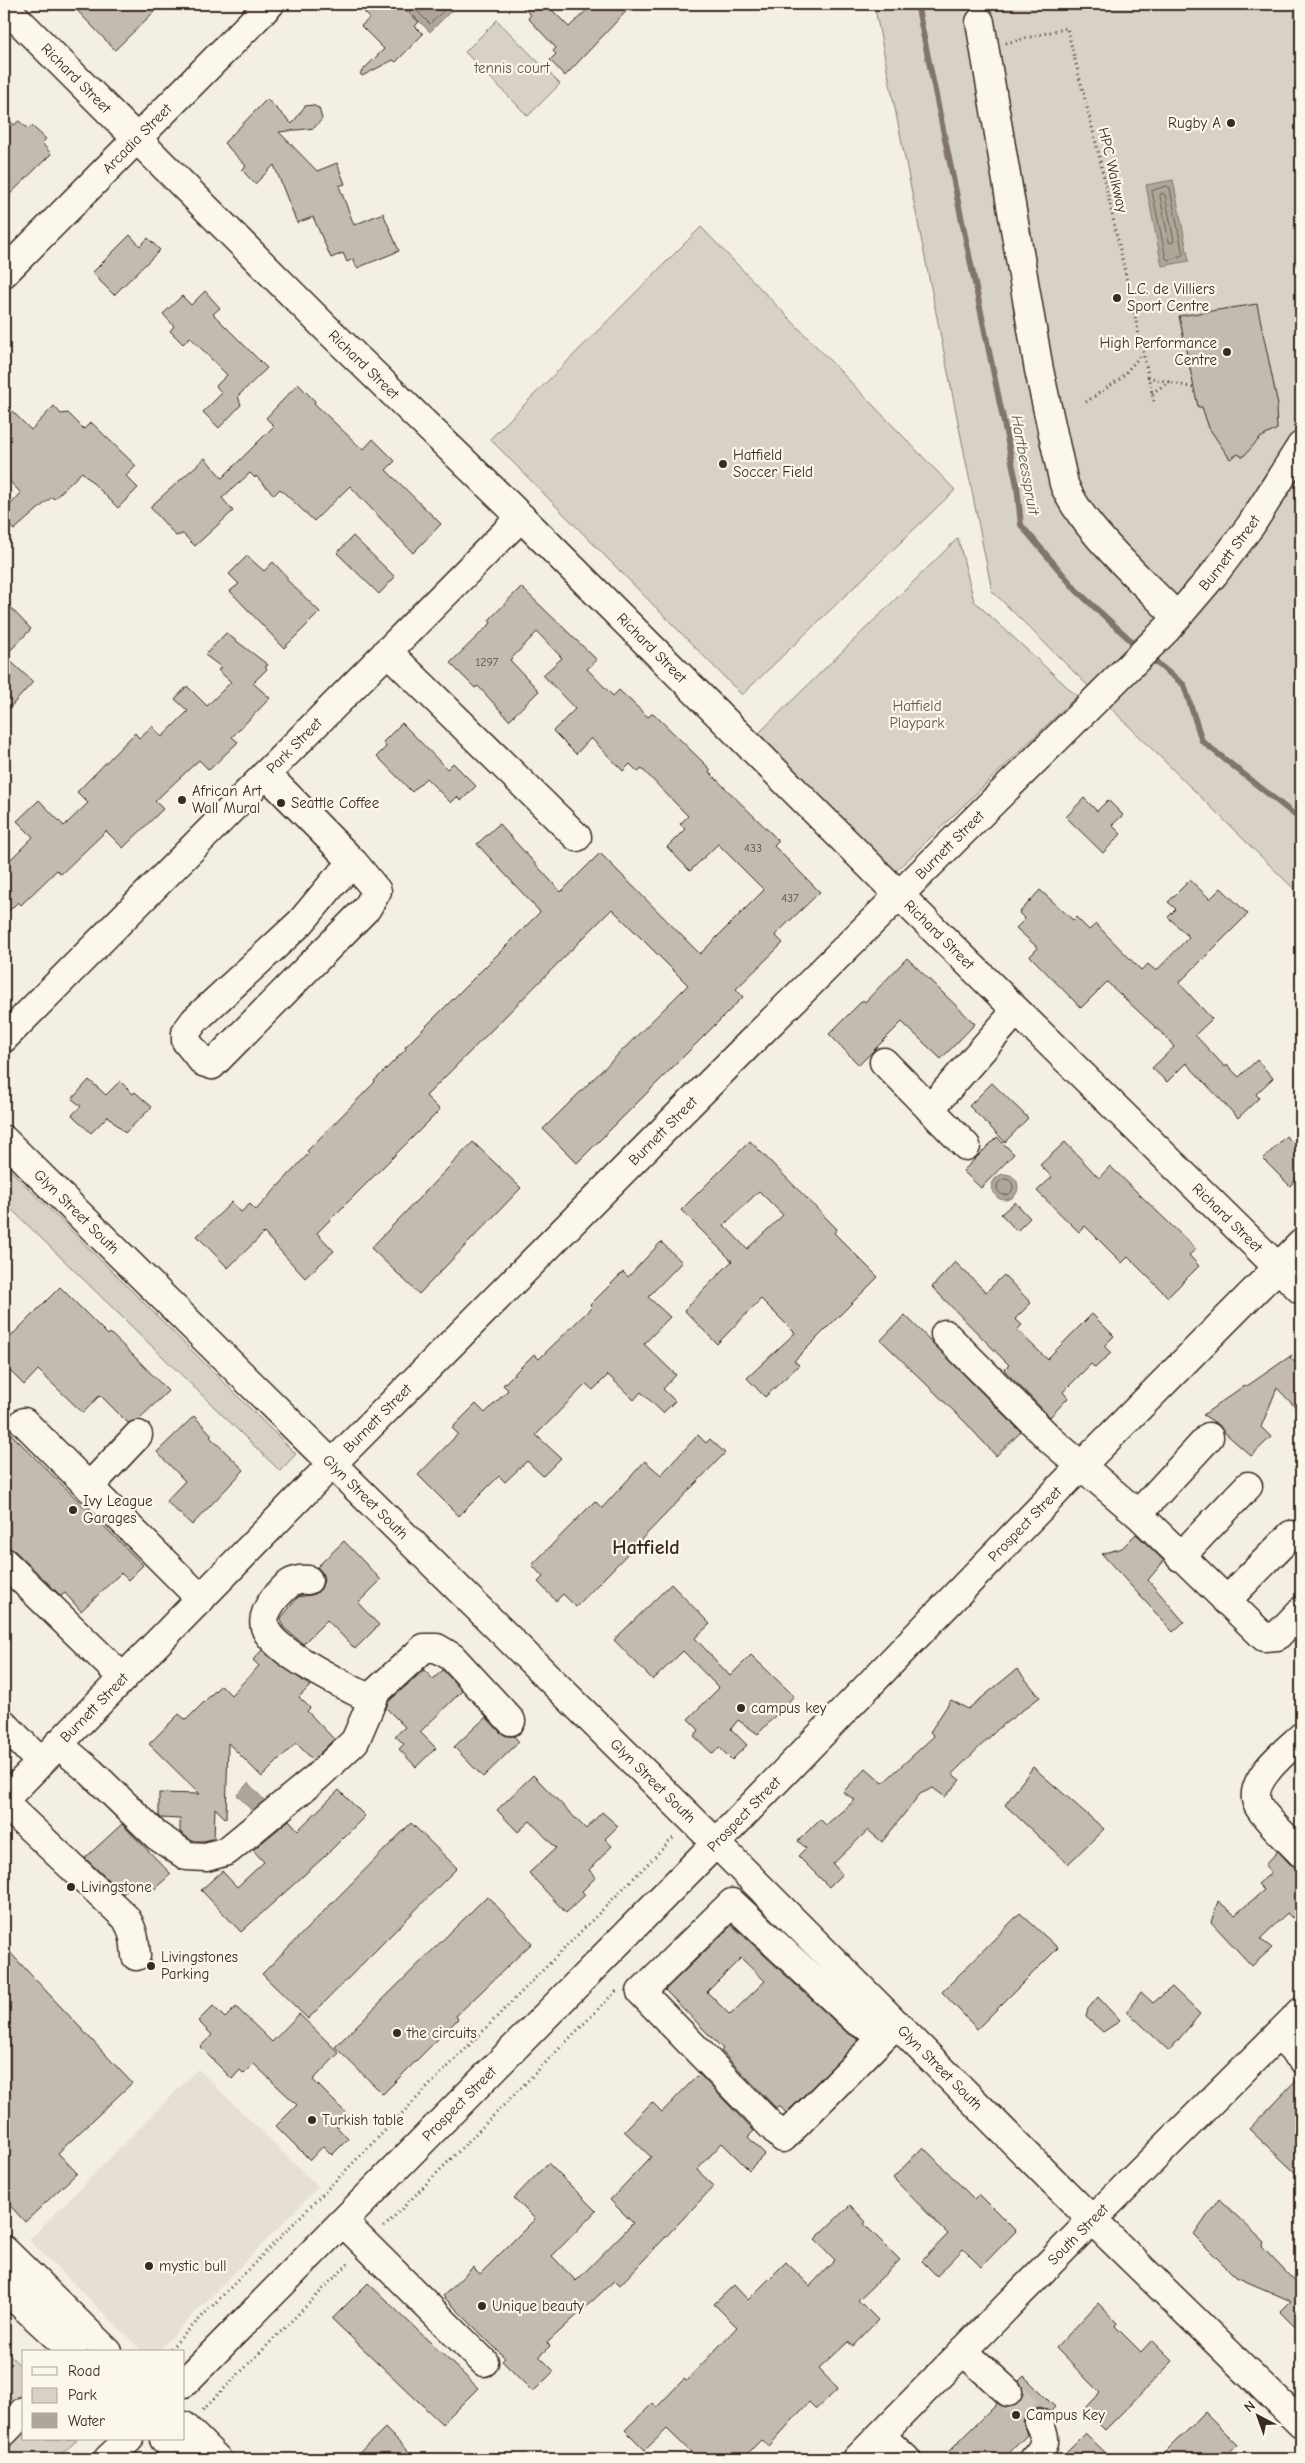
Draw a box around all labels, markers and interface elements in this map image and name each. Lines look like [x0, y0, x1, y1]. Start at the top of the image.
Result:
street label: Richard Street [37, 39, 115, 117]
park label: tennis court [473, 59, 551, 77]
street label: Arcadia Street [99, 99, 176, 177]
place label: Rugby A [1168, 114, 1221, 132]
marker: Rugby A [1225, 117, 1237, 129]
street label: HPC Walkway [1094, 126, 1132, 215]
place label: L.C. de Villiers Sport Centre [1127, 280, 1215, 315]
marker: L.C. de Villiers Sport Centre [1111, 292, 1123, 304]
street label: Richard Street [325, 326, 403, 403]
place label: High Performance Centre [1100, 334, 1217, 369]
marker: High Performance Centre [1221, 346, 1233, 358]
water label: Hartbeesspruit [1007, 414, 1043, 517]
place label: Hatfield Soccer Field [733, 446, 813, 481]
marker: Hatfield Soccer Field [717, 458, 729, 470]
street label: Burnett Street [1195, 511, 1264, 594]
street label: Richard Street [613, 609, 691, 687]
house number: 1297 [475, 655, 499, 669]
park label: Hatfield Playpark [889, 697, 945, 732]
street label: Park Street [263, 713, 326, 777]
place label: African Art Wall Mural [192, 782, 262, 817]
marker: African Art Wall Mural [176, 794, 188, 806]
place label: Seattle Coffee [291, 794, 380, 812]
marker: Seattle Coffee [275, 797, 287, 809]
street label: Burnett Street [911, 806, 988, 883]
house number: 433 [744, 841, 762, 855]
house number: 437 [781, 891, 799, 905]
street label: Richard Street [900, 896, 979, 974]
street label: Burnett Street [625, 1092, 701, 1169]
street label: Glyn Street South [30, 1166, 123, 1258]
street label: Richard Street [1189, 1179, 1267, 1257]
street label: Burnett Street [339, 1380, 416, 1457]
street label: Glyn Street South [319, 1451, 412, 1543]
street label: Prospect Street [984, 1482, 1066, 1565]
place label: Ivy League Garages [83, 1492, 153, 1527]
marker: Ivy League Garages [67, 1504, 79, 1516]
district label: Hatfield [612, 1536, 680, 1559]
street label: Burnett Street [56, 1669, 132, 1746]
place label: campus key [751, 1699, 827, 1717]
marker: campus key [735, 1702, 747, 1714]
street label: Glyn Street South [606, 1735, 699, 1827]
street label: Prospect Street [703, 1772, 785, 1856]
place label: Livingstone [81, 1878, 152, 1896]
marker: Livingstone [65, 1881, 77, 1893]
place label: Livingstones Parking [161, 1948, 238, 1983]
marker: Livingstones Parking [145, 1960, 157, 1972]
street label: Glyn Street South [894, 2021, 986, 2114]
place label: the circuits [406, 2024, 477, 2042]
marker: the circuits [391, 2027, 403, 2039]
street label: Prospect Street [418, 2062, 500, 2145]
place label: Turkish table [322, 2111, 404, 2129]
marker: Turkish table [306, 2114, 318, 2126]
street label: South Street [1044, 2200, 1112, 2269]
place label: mystic bull [159, 2257, 227, 2275]
marker: mystic bull [143, 2260, 155, 2272]
place label: Unique beauty [492, 2297, 584, 2315]
marker: Unique beauty [476, 2300, 488, 2312]
legend [22, 2350, 185, 2440]
text: Road [68, 2362, 100, 2380]
text: Park [68, 2386, 97, 2404]
north arrow [1232, 2390, 1282, 2440]
text: N [1241, 2397, 1259, 2416]
place label: Campus Key [1026, 2406, 1105, 2424]
marker: Campus Key [1010, 2409, 1022, 2421]
text: Water [68, 2412, 105, 2430]

